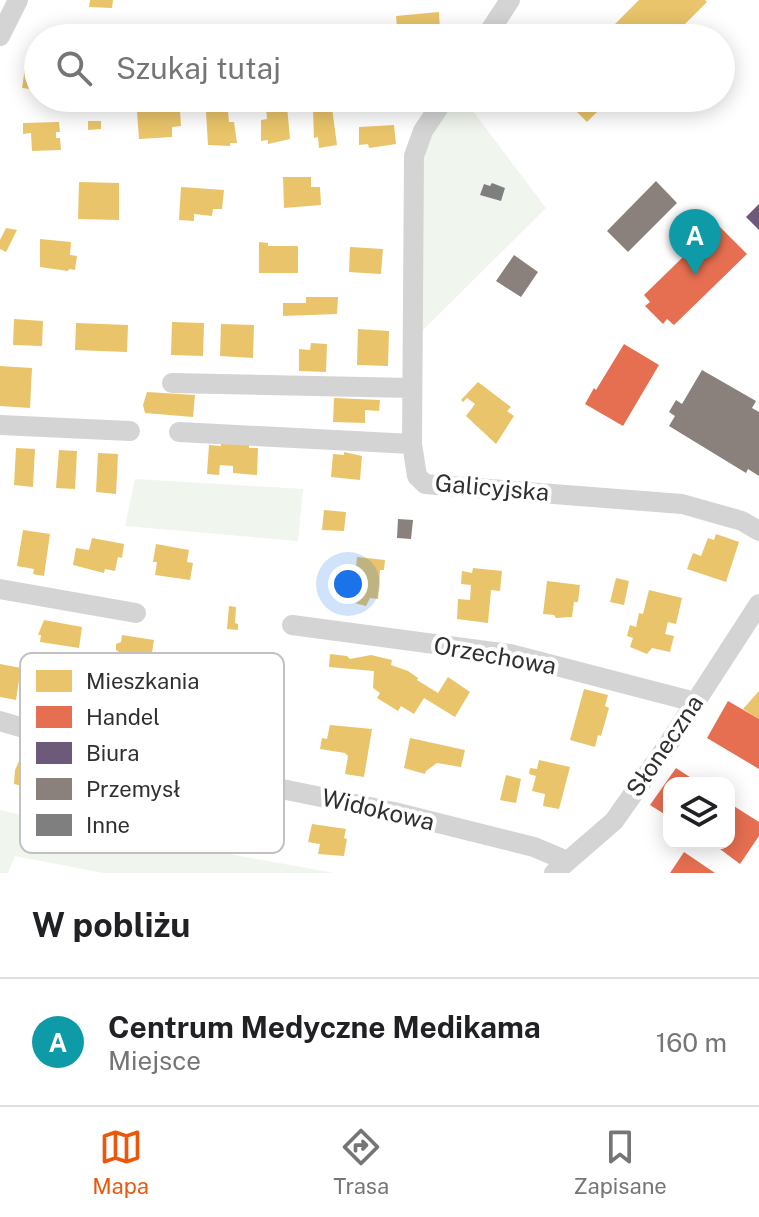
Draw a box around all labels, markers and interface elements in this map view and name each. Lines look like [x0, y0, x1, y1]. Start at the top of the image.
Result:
search box [24, 24, 735, 112]
icon: search [52, 46, 96, 90]
text: Szukaj tutaj [116, 50, 281, 86]
pin: A [669, 209, 721, 275]
street label: Galicyjska [434, 468, 550, 506]
your location [328, 564, 368, 604]
street label: Orzechowa [432, 630, 559, 680]
legend [20, 653, 284, 853]
text: Mieszkania [86, 668, 199, 694]
street label: Słoneczna [620, 689, 708, 801]
text: Handel [86, 704, 160, 730]
text: Biura [86, 740, 139, 766]
text: Przemysł [86, 776, 181, 802]
map controls [663, 777, 735, 849]
button: layers [663, 777, 735, 849]
street label: Widokowa [319, 782, 437, 836]
text: Inne [86, 812, 130, 838]
text: W pobliżu [32, 905, 191, 945]
text: Centrum Medyczne Medikama [108, 1009, 541, 1045]
text: A [49, 1027, 67, 1058]
text: 160 m [656, 1027, 727, 1058]
text: Miejsce [108, 1045, 201, 1076]
tab: Mapa [92, 1125, 149, 1199]
tab: Trasa [333, 1125, 389, 1199]
tab: Zapisane [573, 1125, 667, 1199]

